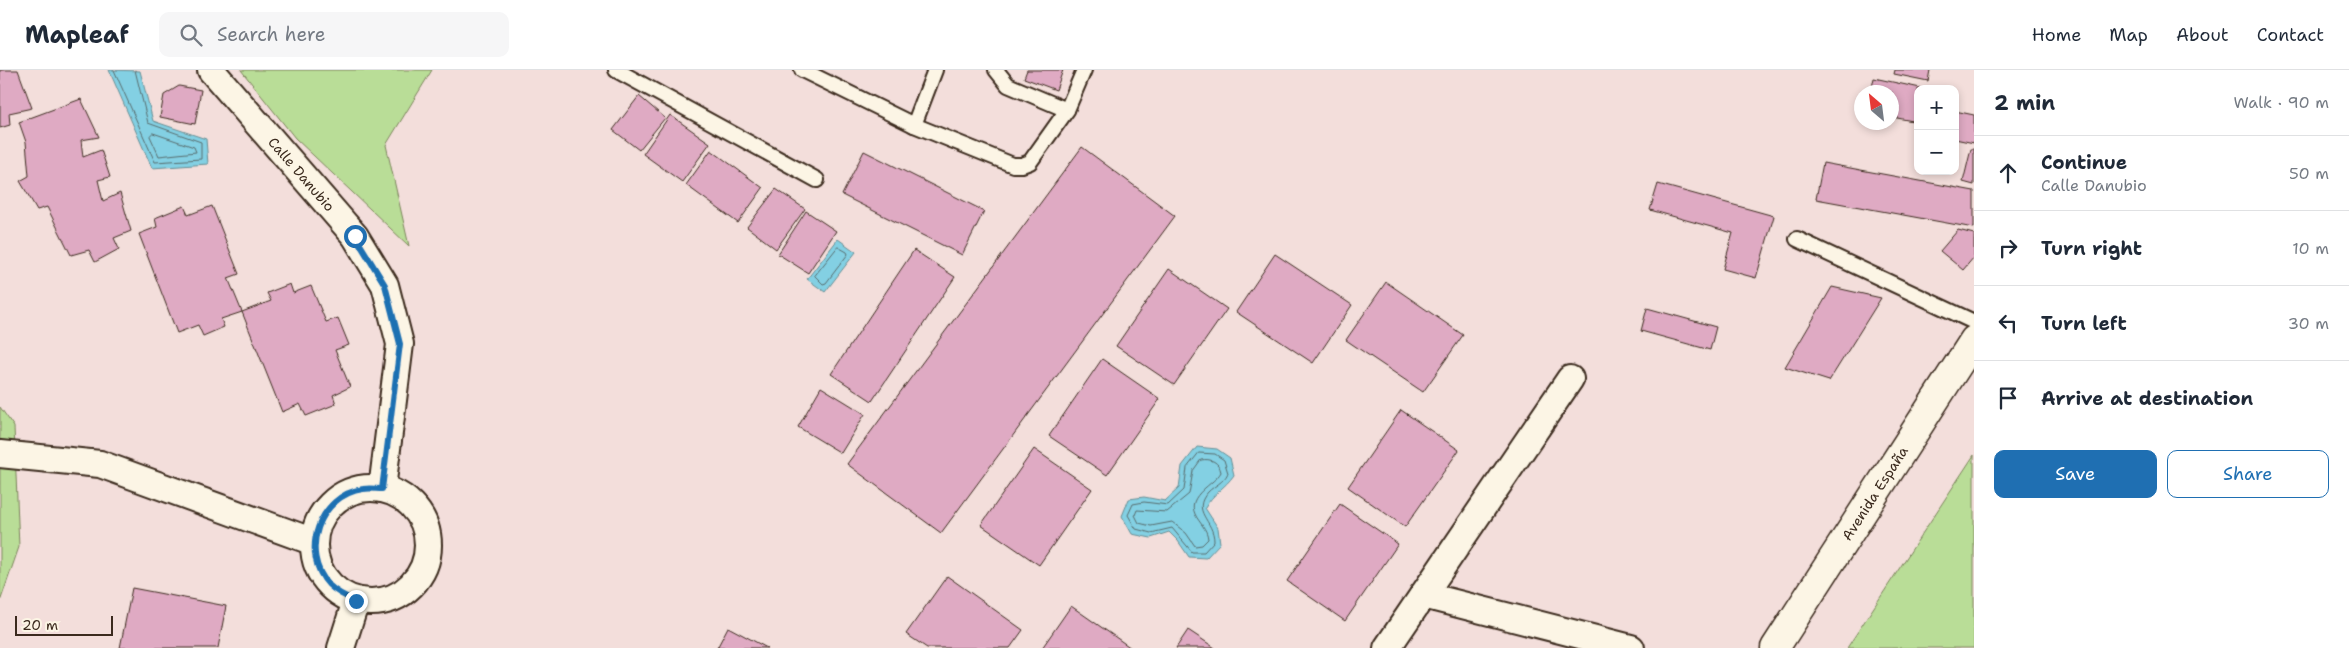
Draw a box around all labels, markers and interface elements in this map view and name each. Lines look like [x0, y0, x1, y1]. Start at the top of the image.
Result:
search box [159, 12, 509, 57]
text: Mapleaf [25, 19, 129, 51]
icon: search [177, 21, 205, 49]
text: Search here [217, 22, 325, 47]
text: Home [2032, 23, 2081, 47]
text: Map [2109, 23, 2148, 47]
text: About [2176, 23, 2229, 47]
text: Contact [2257, 23, 2324, 47]
north arrow [1854, 85, 1899, 130]
map controls [1914, 85, 1959, 175]
button: + [1914, 85, 1959, 130]
text: 2 min [1994, 89, 2055, 117]
text: Walk · 90 m [2234, 92, 2329, 113]
button: − [1914, 130, 1959, 175]
street label: Calle Danubio [264, 133, 339, 215]
text: Continue [2041, 150, 2127, 175]
icon: ahead [1994, 159, 2022, 187]
text: 50 m [2289, 163, 2329, 184]
text: Calle Danubio [2041, 175, 2147, 196]
route start [344, 225, 367, 248]
icon: right [1994, 234, 2022, 262]
text: Turn right [2041, 236, 2142, 261]
text: 10 m [2292, 238, 2329, 259]
icon: left [1994, 309, 2022, 337]
text: Turn left [2041, 311, 2127, 336]
text: 30 m [2288, 313, 2329, 334]
icon: arrive [1994, 384, 2022, 412]
text: Arrive at destination [2041, 386, 2253, 411]
street label: Avenida España [1838, 443, 1912, 544]
button: Save [1994, 450, 2157, 498]
button: Share [2167, 450, 2329, 498]
route end [345, 590, 368, 613]
scale bar [15, 613, 112, 636]
text: 20 m [22, 616, 58, 634]

